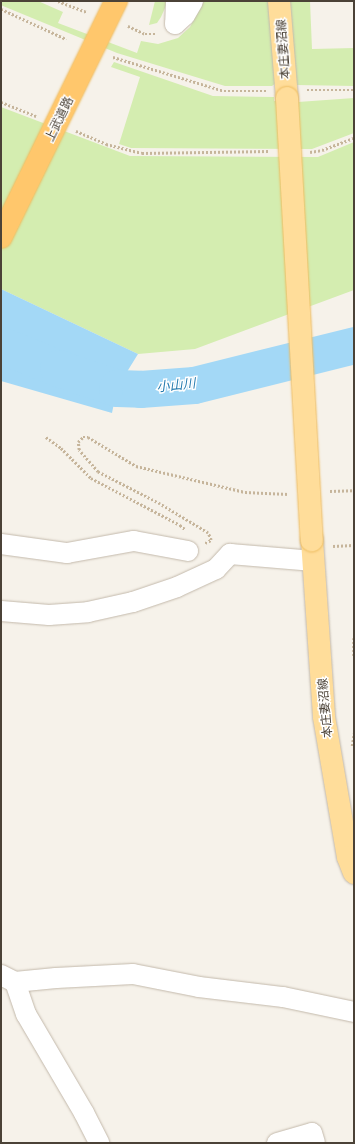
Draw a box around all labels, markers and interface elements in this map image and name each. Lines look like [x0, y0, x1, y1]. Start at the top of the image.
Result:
street label: 本庄妻沼線 [274, 19, 292, 79]
street label: 上武道路 [42, 94, 76, 144]
water label: 小山川 [156, 375, 196, 395]
street label: 本庄妻沼線 [315, 677, 335, 739]

